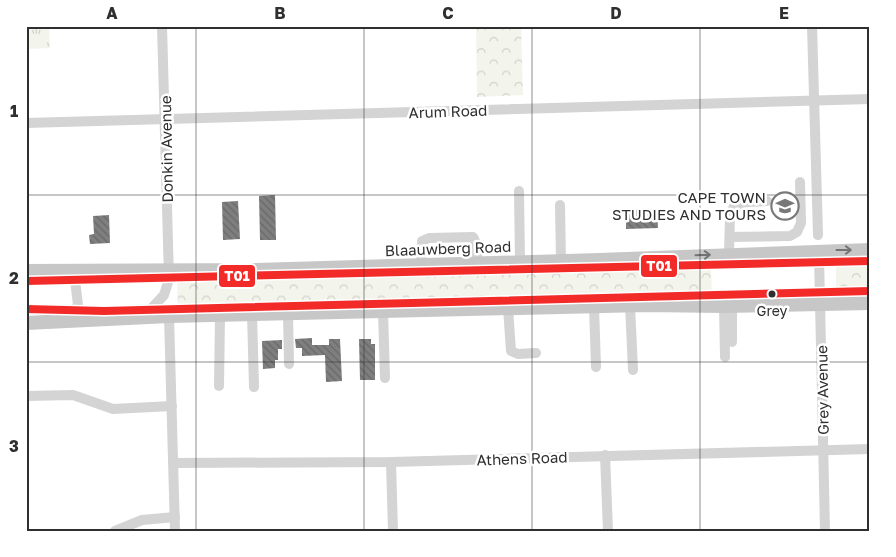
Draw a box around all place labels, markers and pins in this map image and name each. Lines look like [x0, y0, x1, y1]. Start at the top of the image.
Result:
place label: CAPE TOWN STUDIES AND TOURS [612, 188, 766, 223]
school or university icon: CAPE TOWN STUDIES AND TOURS [770, 191, 800, 221]
marker: Grey [767, 289, 777, 299]
place label: Grey [757, 302, 788, 319]

